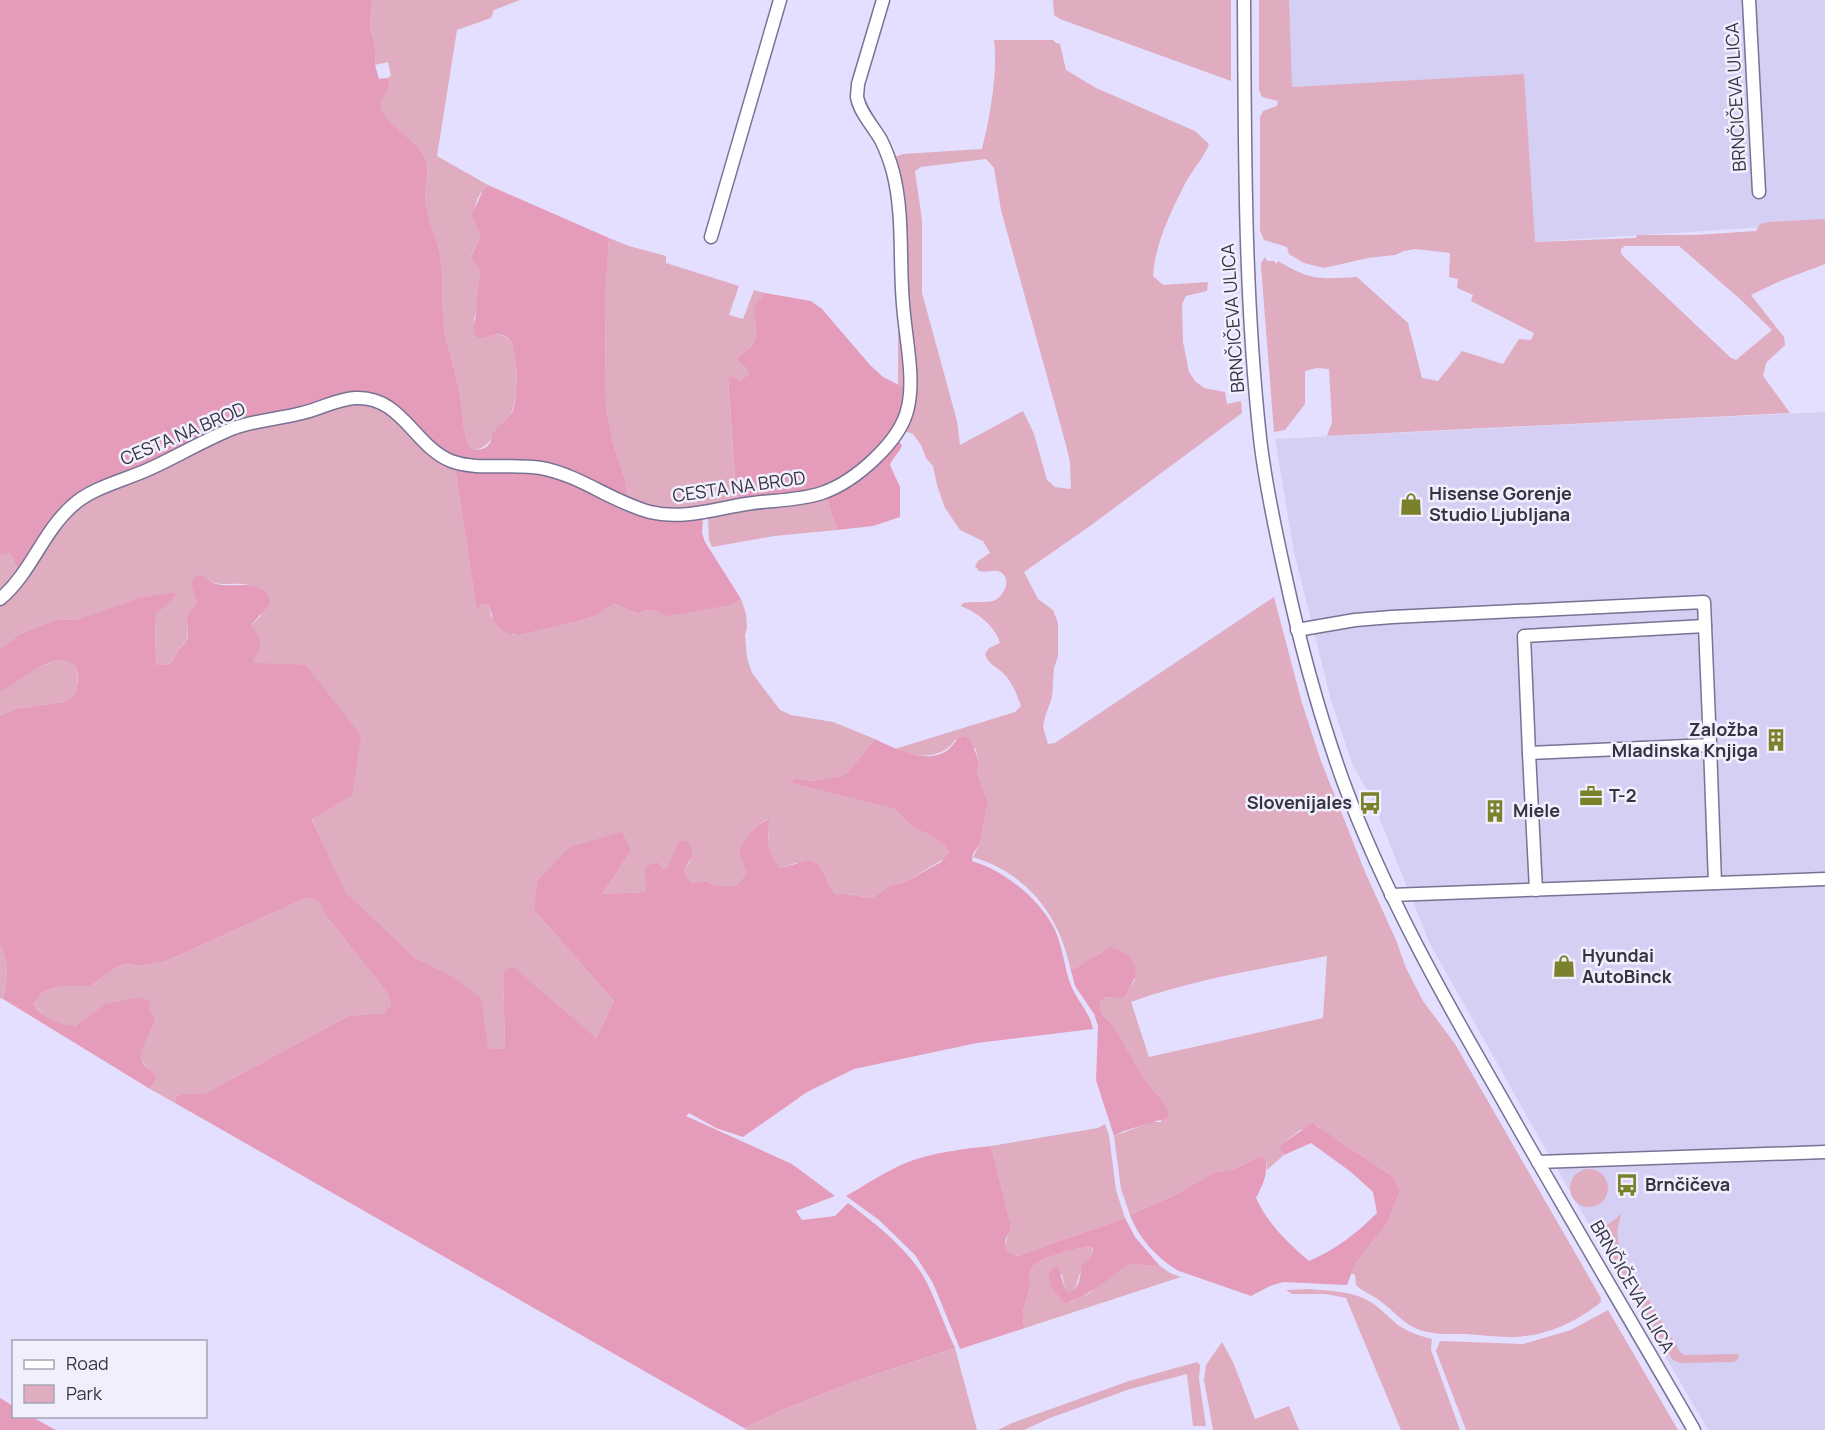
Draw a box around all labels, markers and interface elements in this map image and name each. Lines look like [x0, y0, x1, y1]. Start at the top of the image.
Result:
street label: BRNČIČEVA ULICA [1719, 21, 1751, 172]
street label: BRNČIČEVA ULICA [1215, 242, 1249, 393]
street label: CESTA NA BROD [116, 396, 249, 470]
street label: CESTA NA BROD [671, 465, 807, 507]
place label: Hisense Gorenje Studio Ljubljana [1429, 481, 1572, 526]
shop icon: Hisense Gorenje Studio Ljubljana [1398, 491, 1424, 517]
place label: Založba Mladinska Knjiga [1612, 717, 1758, 762]
building icon: Založba Mladinska Knjiga [1763, 727, 1789, 753]
office icon: T-2 [1578, 783, 1604, 809]
place label: T-2 [1609, 783, 1636, 807]
place label: Slovenijales [1247, 790, 1352, 814]
bus stop icon: Slovenijales [1357, 790, 1383, 816]
building icon: Miele [1482, 798, 1508, 824]
place label: Miele [1513, 798, 1560, 822]
place label: Hyundai AutoBinck [1582, 943, 1673, 988]
shop icon: Hyundai AutoBinck [1551, 953, 1577, 979]
bus stop icon: Brnčičeva [1614, 1172, 1640, 1198]
place label: Brnčičeva [1645, 1172, 1730, 1196]
street label: BRNČIČEVA ULICA [1585, 1216, 1681, 1358]
legend [12, 1340, 207, 1418]
text: Road [66, 1351, 109, 1375]
text: Park [66, 1381, 103, 1405]

